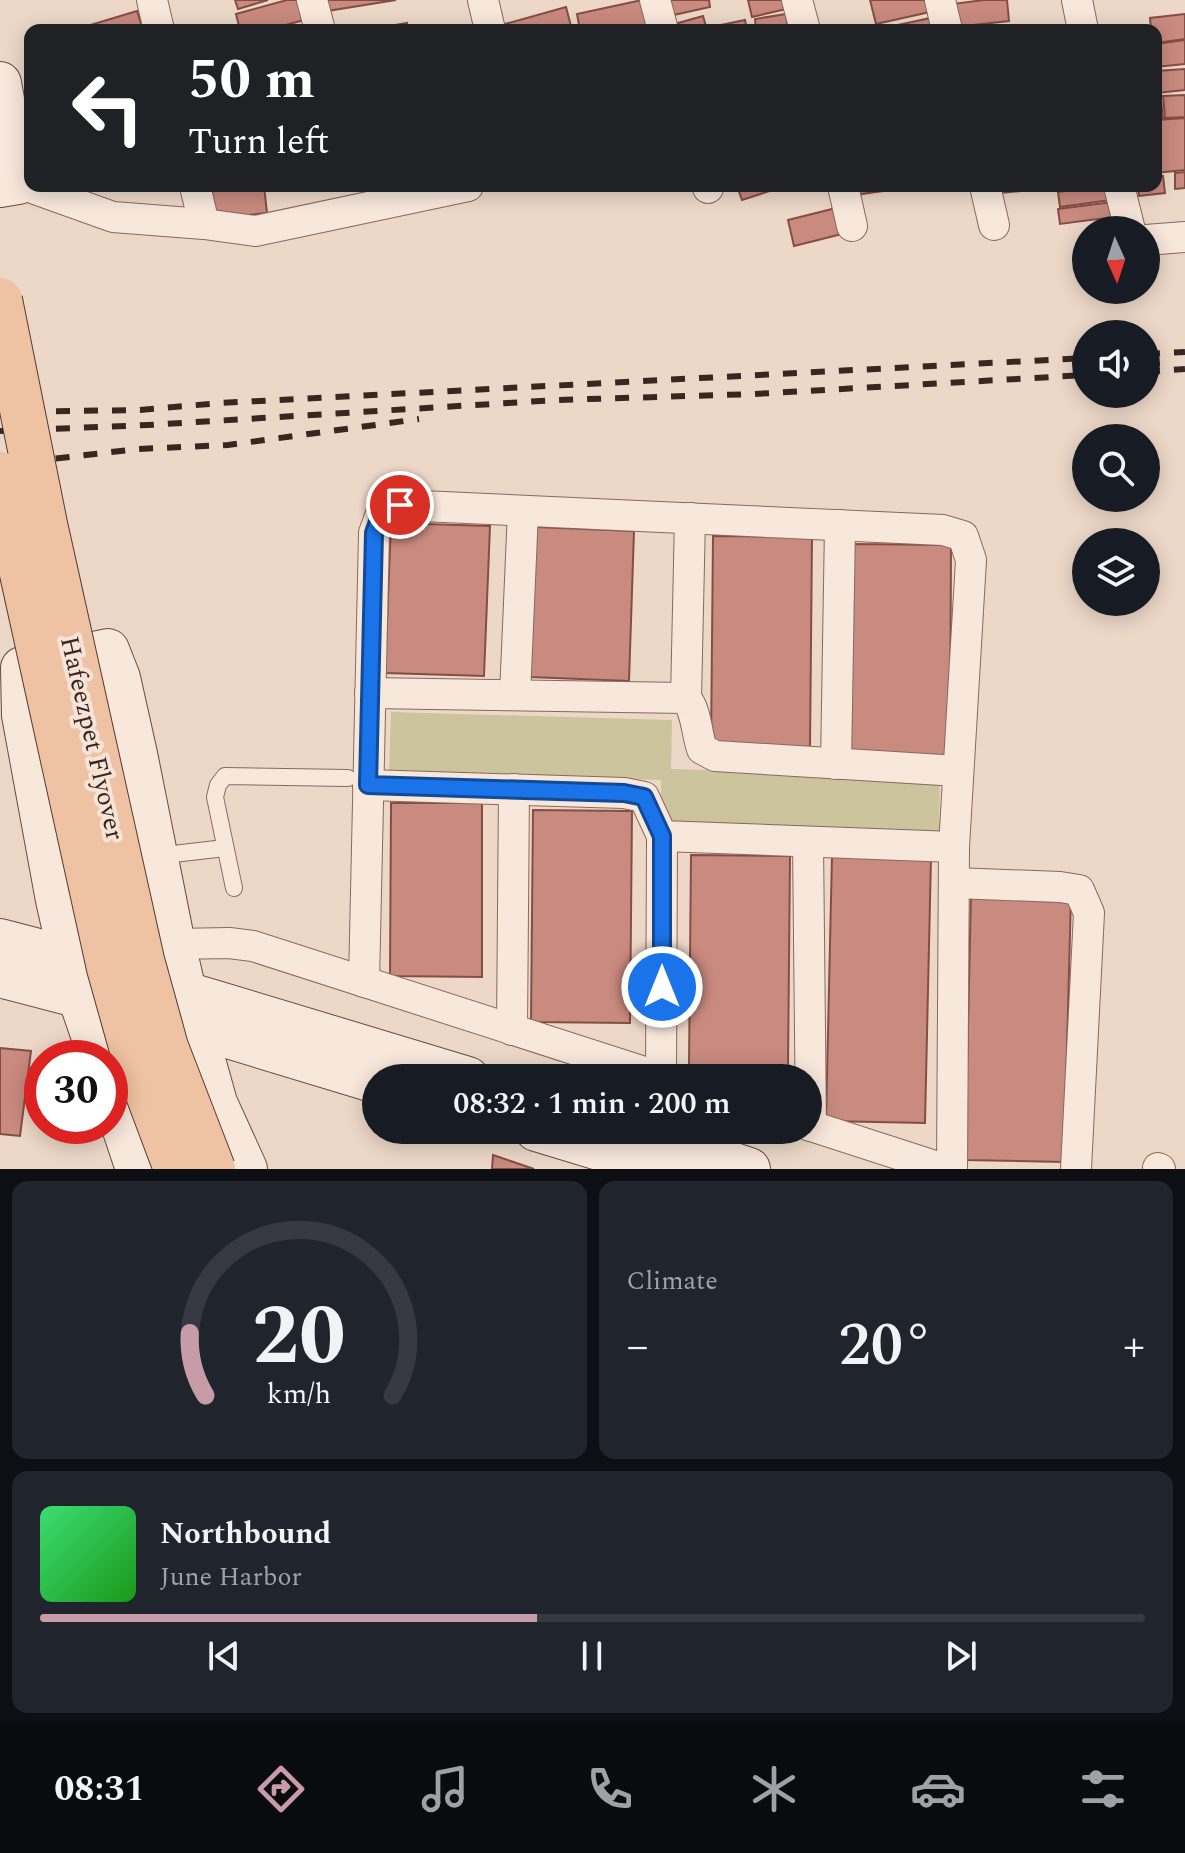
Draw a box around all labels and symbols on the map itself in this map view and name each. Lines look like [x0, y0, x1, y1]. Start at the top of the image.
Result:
north arrow [1072, 216, 1160, 304]
pin [366, 471, 434, 539]
street label: Hafeezpet Flyover [49, 632, 135, 844]
position arrow [620, 945, 704, 1029]
speed limit sign: 30 [24, 1040, 128, 1144]

